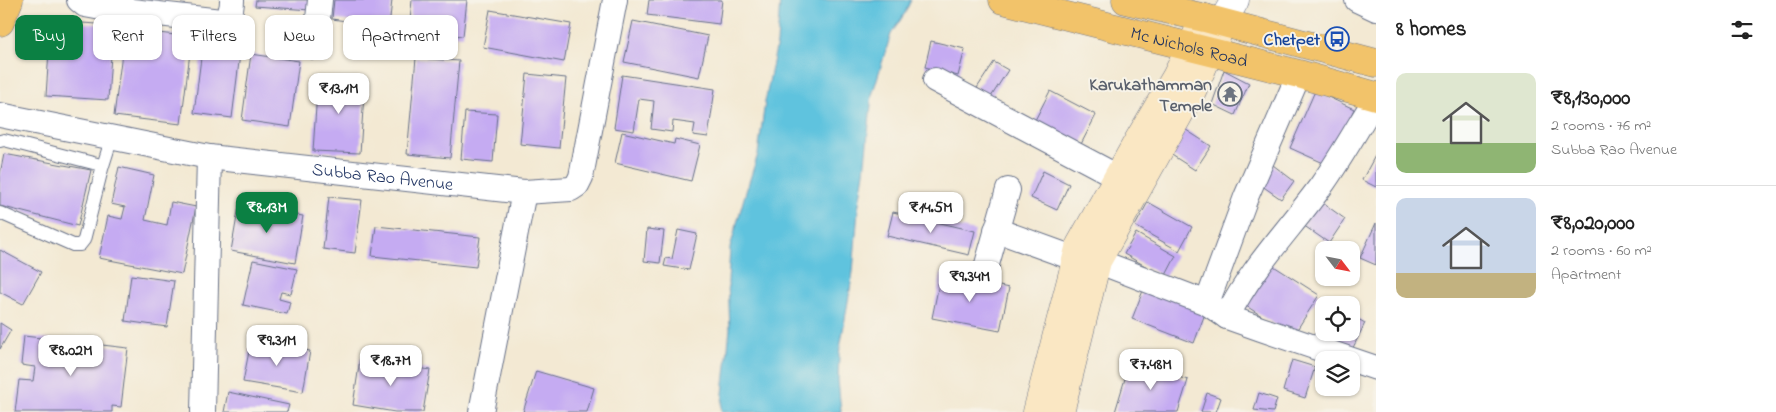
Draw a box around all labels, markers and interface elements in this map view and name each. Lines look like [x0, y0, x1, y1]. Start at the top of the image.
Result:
chip: Buy [15, 15, 83, 60]
chip: Rent [93, 15, 162, 60]
chip: Filters [172, 15, 255, 60]
chip: New [265, 15, 333, 60]
chip: Apartment [343, 15, 458, 60]
text: 8 homes [1396, 15, 1466, 45]
icon: filters [1728, 16, 1756, 44]
street label: Mc Nichols Road [1127, 21, 1250, 76]
bus stop icon: Chetpet [1324, 26, 1350, 52]
place label: Chetpet [1264, 28, 1321, 54]
pin: ₹13.1M [298, 72, 380, 115]
place label: Karukathamman Temple [1089, 73, 1213, 120]
text: ₹13.1M [319, 77, 359, 101]
temple icon: Karukathamman Temple [1217, 81, 1243, 107]
text: ₹8,130,000 [1551, 84, 1630, 114]
icon: home [1436, 93, 1496, 153]
text: 2 rooms · 76 m² [1551, 114, 1651, 138]
text: Subba Rao Avenue [1551, 138, 1677, 162]
street label: Subba Rao Avenue [311, 158, 455, 199]
pin: ₹8.13M [226, 192, 308, 234]
pin: ₹14.5M [890, 192, 972, 234]
text: ₹8.13M [247, 196, 287, 220]
text: ₹14.5M [909, 196, 953, 220]
text: ₹8,020,000 [1551, 209, 1635, 239]
icon: home [1436, 218, 1496, 278]
text: 2 rooms · 60 m² [1551, 239, 1652, 263]
north arrow [1315, 241, 1360, 286]
map controls [1315, 241, 1360, 396]
pin: ₹9.34M [929, 260, 1011, 303]
text: Apartment [1551, 263, 1621, 287]
text: ₹9.34M [950, 265, 990, 289]
button: locate [1315, 296, 1360, 341]
pin: ₹9.31M [236, 324, 318, 367]
text: ₹9.31M [257, 329, 297, 353]
pin: ₹8.02M [30, 334, 112, 377]
text: ₹8.02M [49, 339, 93, 363]
pin: ₹18.7M [350, 344, 432, 387]
pin: ₹7.48M [1110, 348, 1192, 391]
text: ₹18.7M [371, 349, 411, 373]
button: layers [1315, 351, 1360, 396]
text: ₹7.48M [1130, 353, 1172, 377]

